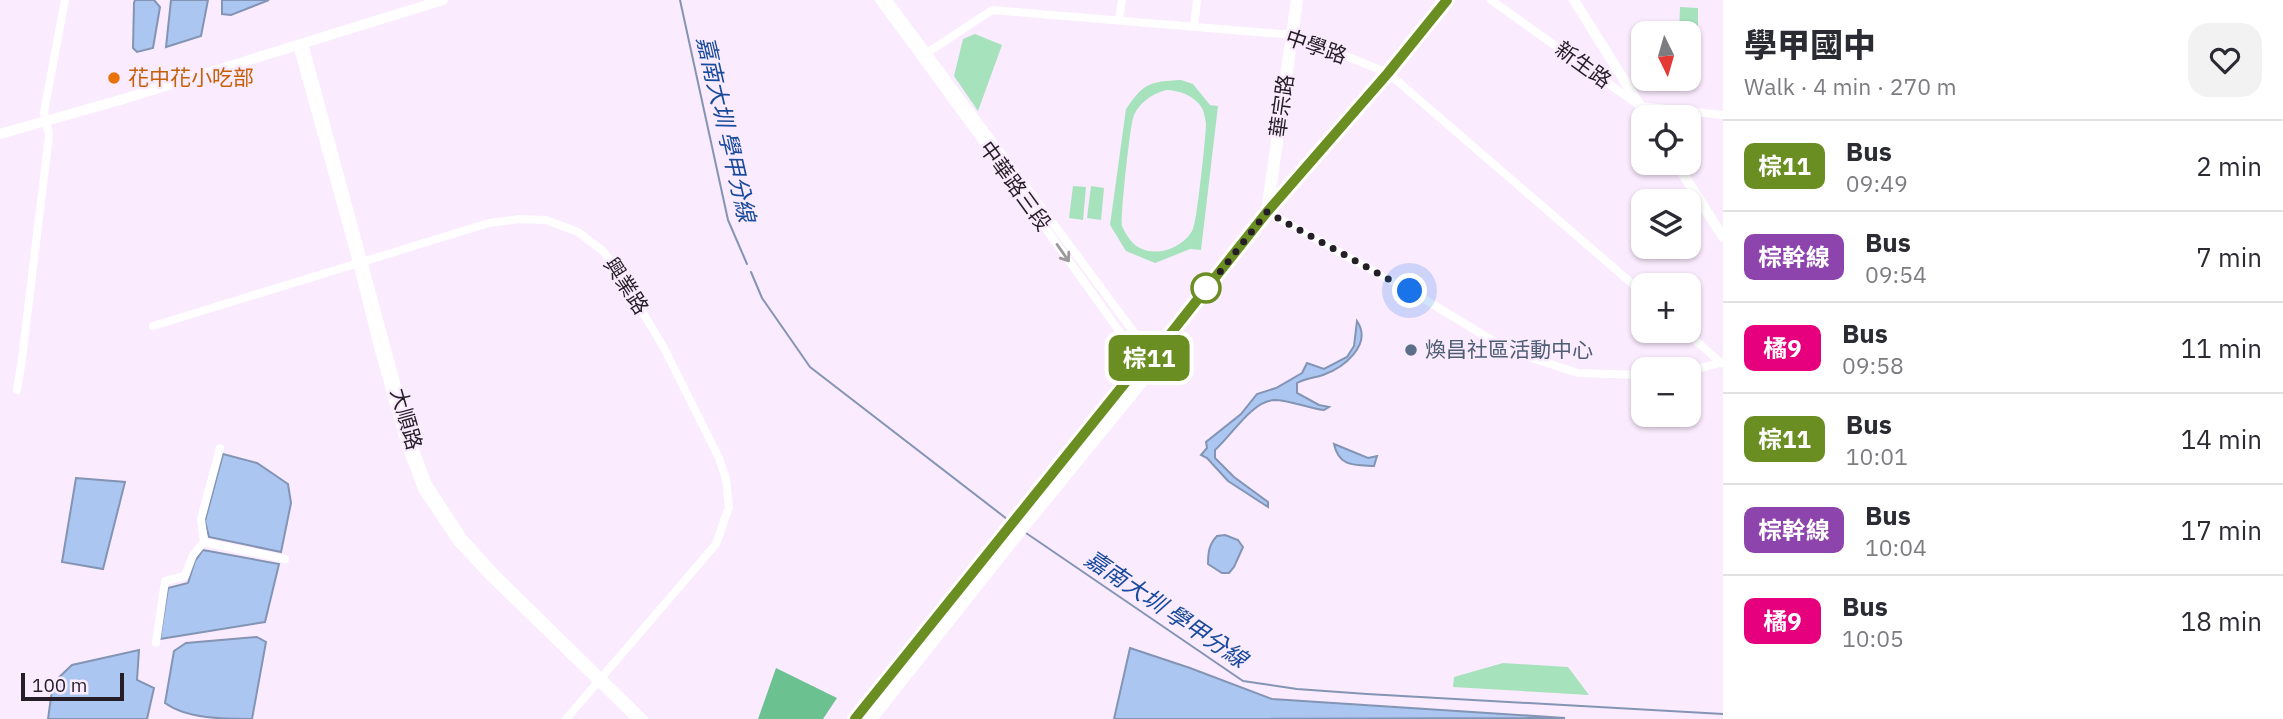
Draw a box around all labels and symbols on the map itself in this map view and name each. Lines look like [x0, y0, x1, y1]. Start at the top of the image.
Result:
north arrow [1631, 21, 1701, 91]
street label: 中學路 [1282, 23, 1351, 70]
water label: 嘉南大圳 學甲分線 [691, 33, 764, 227]
street label: 新生路 [1550, 34, 1617, 94]
place label: 花中花小吃部 [128, 63, 254, 91]
marker: 花中花小吃部 [106, 70, 122, 86]
street label: 華宗路 [1263, 73, 1299, 139]
street label: 中華路三段 [974, 135, 1058, 236]
one-way arrow [1056, 243, 1070, 262]
street label: 興業路 [598, 251, 656, 319]
unlabelled marker [1191, 273, 1221, 303]
your location [1392, 273, 1427, 308]
line badge: 棕11 [1109, 335, 1189, 381]
place label: 煥昌社區活動中心 [1425, 335, 1593, 363]
marker: 煥昌社區活動中心 [1403, 342, 1419, 358]
street label: 大順路 [385, 385, 429, 453]
water label: 嘉南大圳 學甲分線 [1080, 543, 1256, 675]
scale bar [21, 670, 124, 702]

